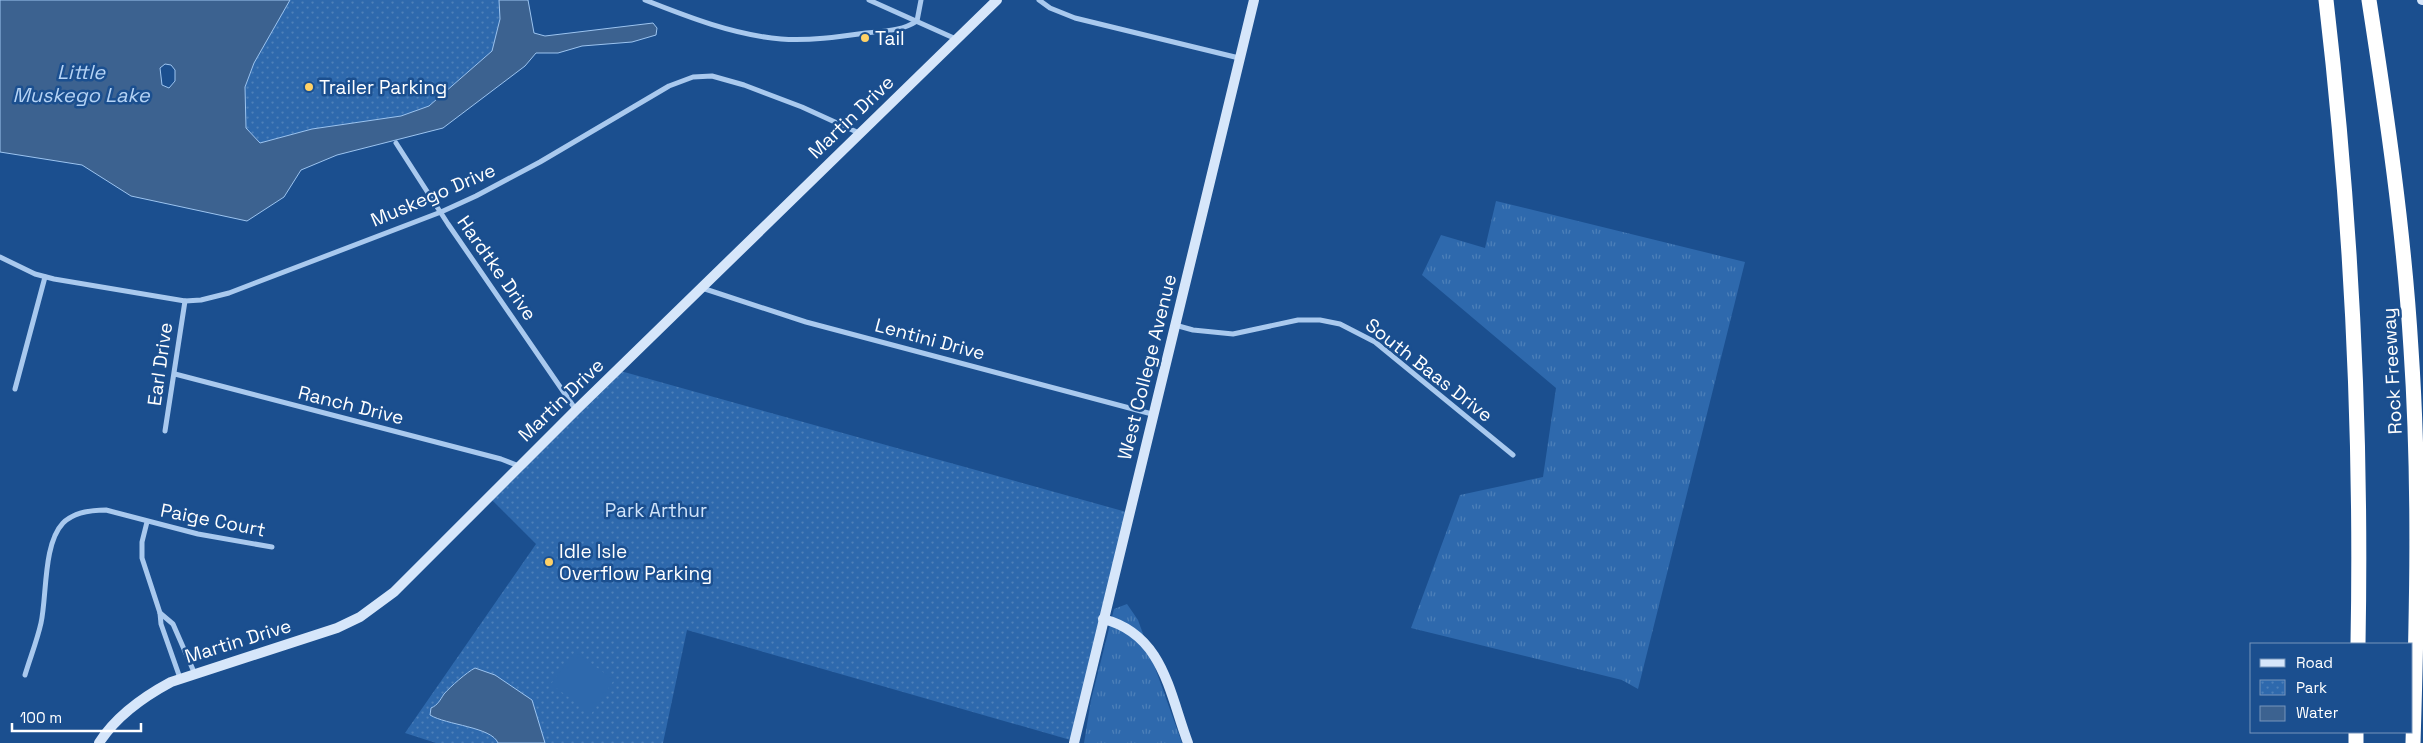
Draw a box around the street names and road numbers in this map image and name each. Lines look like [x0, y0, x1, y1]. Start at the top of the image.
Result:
street label: Martin Drive [803, 70, 899, 164]
street label: Muskego Drive [367, 157, 499, 233]
street label: Hardtke Drive [452, 211, 542, 325]
street label: West College Avenue [1112, 271, 1182, 463]
street label: Rock Freeway [2376, 307, 2408, 435]
street label: Lentini Drive [872, 312, 988, 366]
street label: South Baas Drive [1360, 312, 1498, 428]
street label: Earl Drive [142, 321, 178, 407]
street label: Martin Drive [513, 353, 609, 447]
street label: Ranch Drive [296, 380, 406, 430]
street label: Paige Court [158, 498, 268, 542]
street label: Martin Drive [182, 613, 294, 669]

